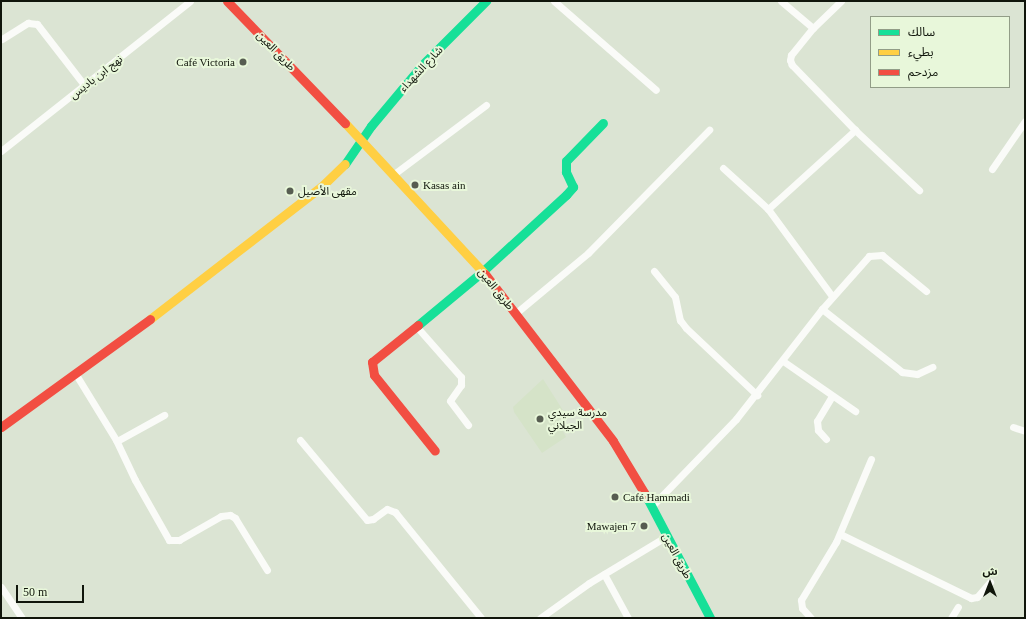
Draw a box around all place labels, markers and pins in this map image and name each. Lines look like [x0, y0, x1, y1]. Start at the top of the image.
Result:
place label: Café Victoria [176, 55, 235, 69]
marker: Café Victoria [238, 57, 248, 67]
place label: Kasas ain [423, 178, 465, 192]
marker: Kasas ain [410, 180, 420, 190]
place label: مقهى الأصيل [298, 184, 357, 198]
marker: مقهى الأصيل [285, 186, 295, 196]
place label: مدرسة سيدي الجيلاني [548, 406, 607, 432]
marker: مدرسة سيدي الجيلاني [535, 414, 545, 424]
place label: Café Hammadi [623, 490, 690, 504]
marker: Café Hammadi [610, 492, 620, 502]
place label: Mawajen 7 [587, 519, 636, 533]
marker: Mawajen 7 [639, 521, 649, 531]

